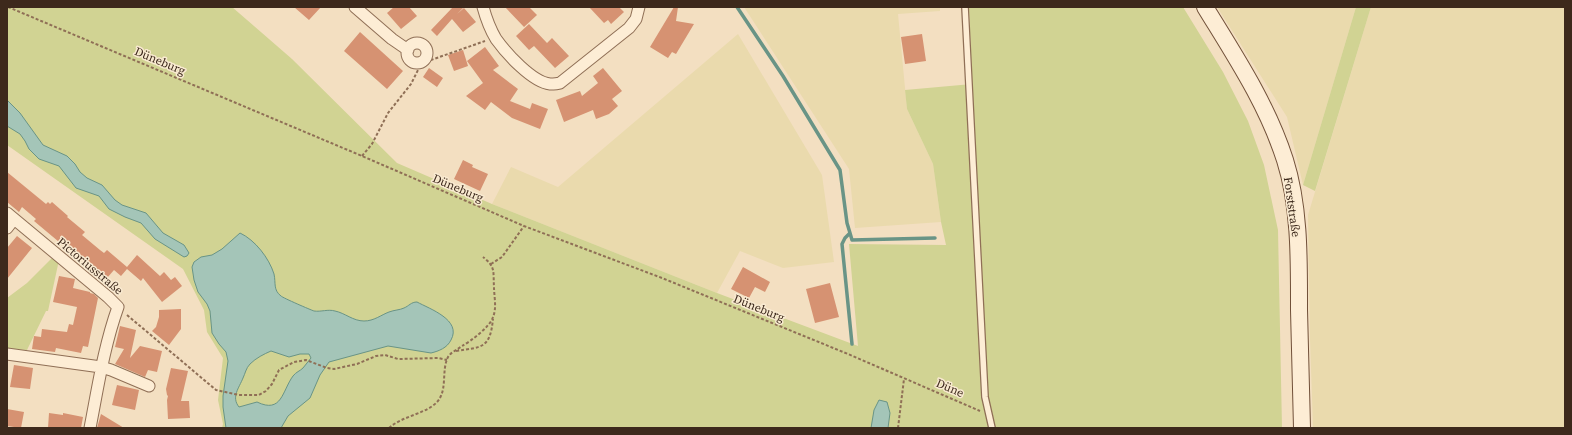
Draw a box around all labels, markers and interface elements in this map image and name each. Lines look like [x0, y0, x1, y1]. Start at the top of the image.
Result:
street label: Düneburg [132, 43, 188, 79]
street label: Düneburg [430, 170, 486, 206]
street label: Forststraße [1280, 176, 1304, 238]
street label: Pictoriusstraße [54, 234, 126, 298]
street label: Düneburg [731, 291, 787, 325]
street label: Düne [934, 375, 966, 401]

